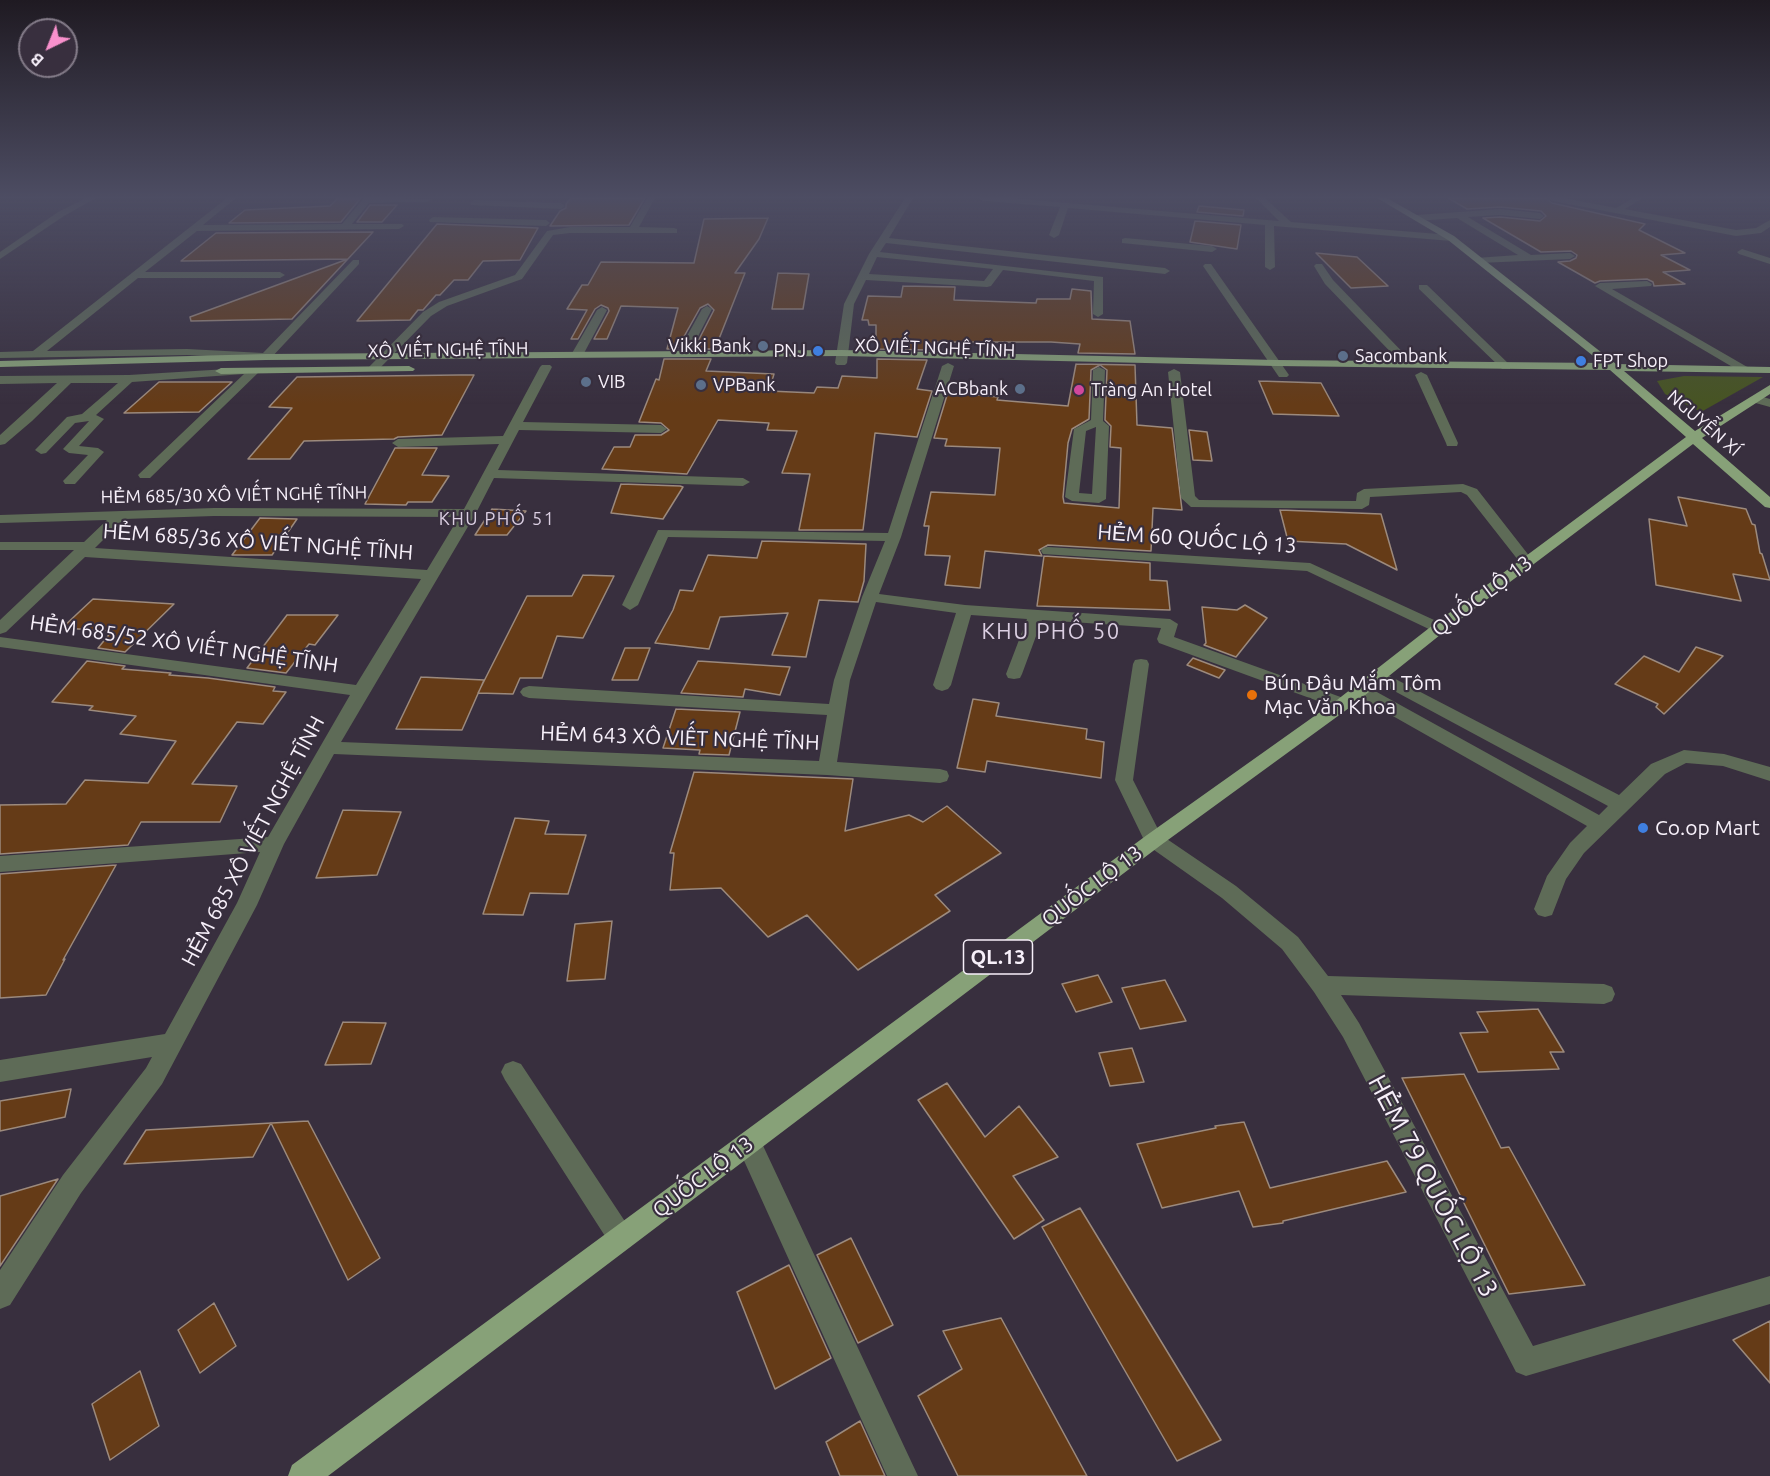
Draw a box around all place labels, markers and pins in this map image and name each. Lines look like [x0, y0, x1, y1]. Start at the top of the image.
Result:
place label: Vikki Bank [668, 335, 751, 357]
marker: Vikki Bank [756, 339, 770, 353]
place label: PNJ [774, 340, 806, 362]
marker: PNJ [811, 344, 825, 358]
place label: Sacombank [1355, 345, 1447, 367]
marker: Sacombank [1336, 349, 1350, 363]
place label: FPT Shop [1593, 350, 1668, 372]
marker: FPT Shop [1574, 354, 1588, 368]
place label: VIB [598, 371, 625, 393]
place label: VPBank [713, 374, 775, 396]
marker: VIB [579, 375, 593, 389]
marker: VPBank [694, 378, 708, 392]
place label: ACBbank [935, 378, 1008, 400]
place label: Tràng An Hotel [1091, 379, 1212, 401]
marker: ACBbank [1013, 382, 1027, 396]
marker: Tràng An Hotel [1072, 383, 1086, 397]
place label: Bún Đậu Mắm Tôm Mạc Văn Khoa [1264, 670, 1442, 720]
marker: Bún Đậu Mắm Tôm Mạc Văn Khoa [1245, 688, 1259, 702]
place label: Co.op Mart [1655, 815, 1760, 841]
marker: Co.op Mart [1636, 821, 1650, 835]

